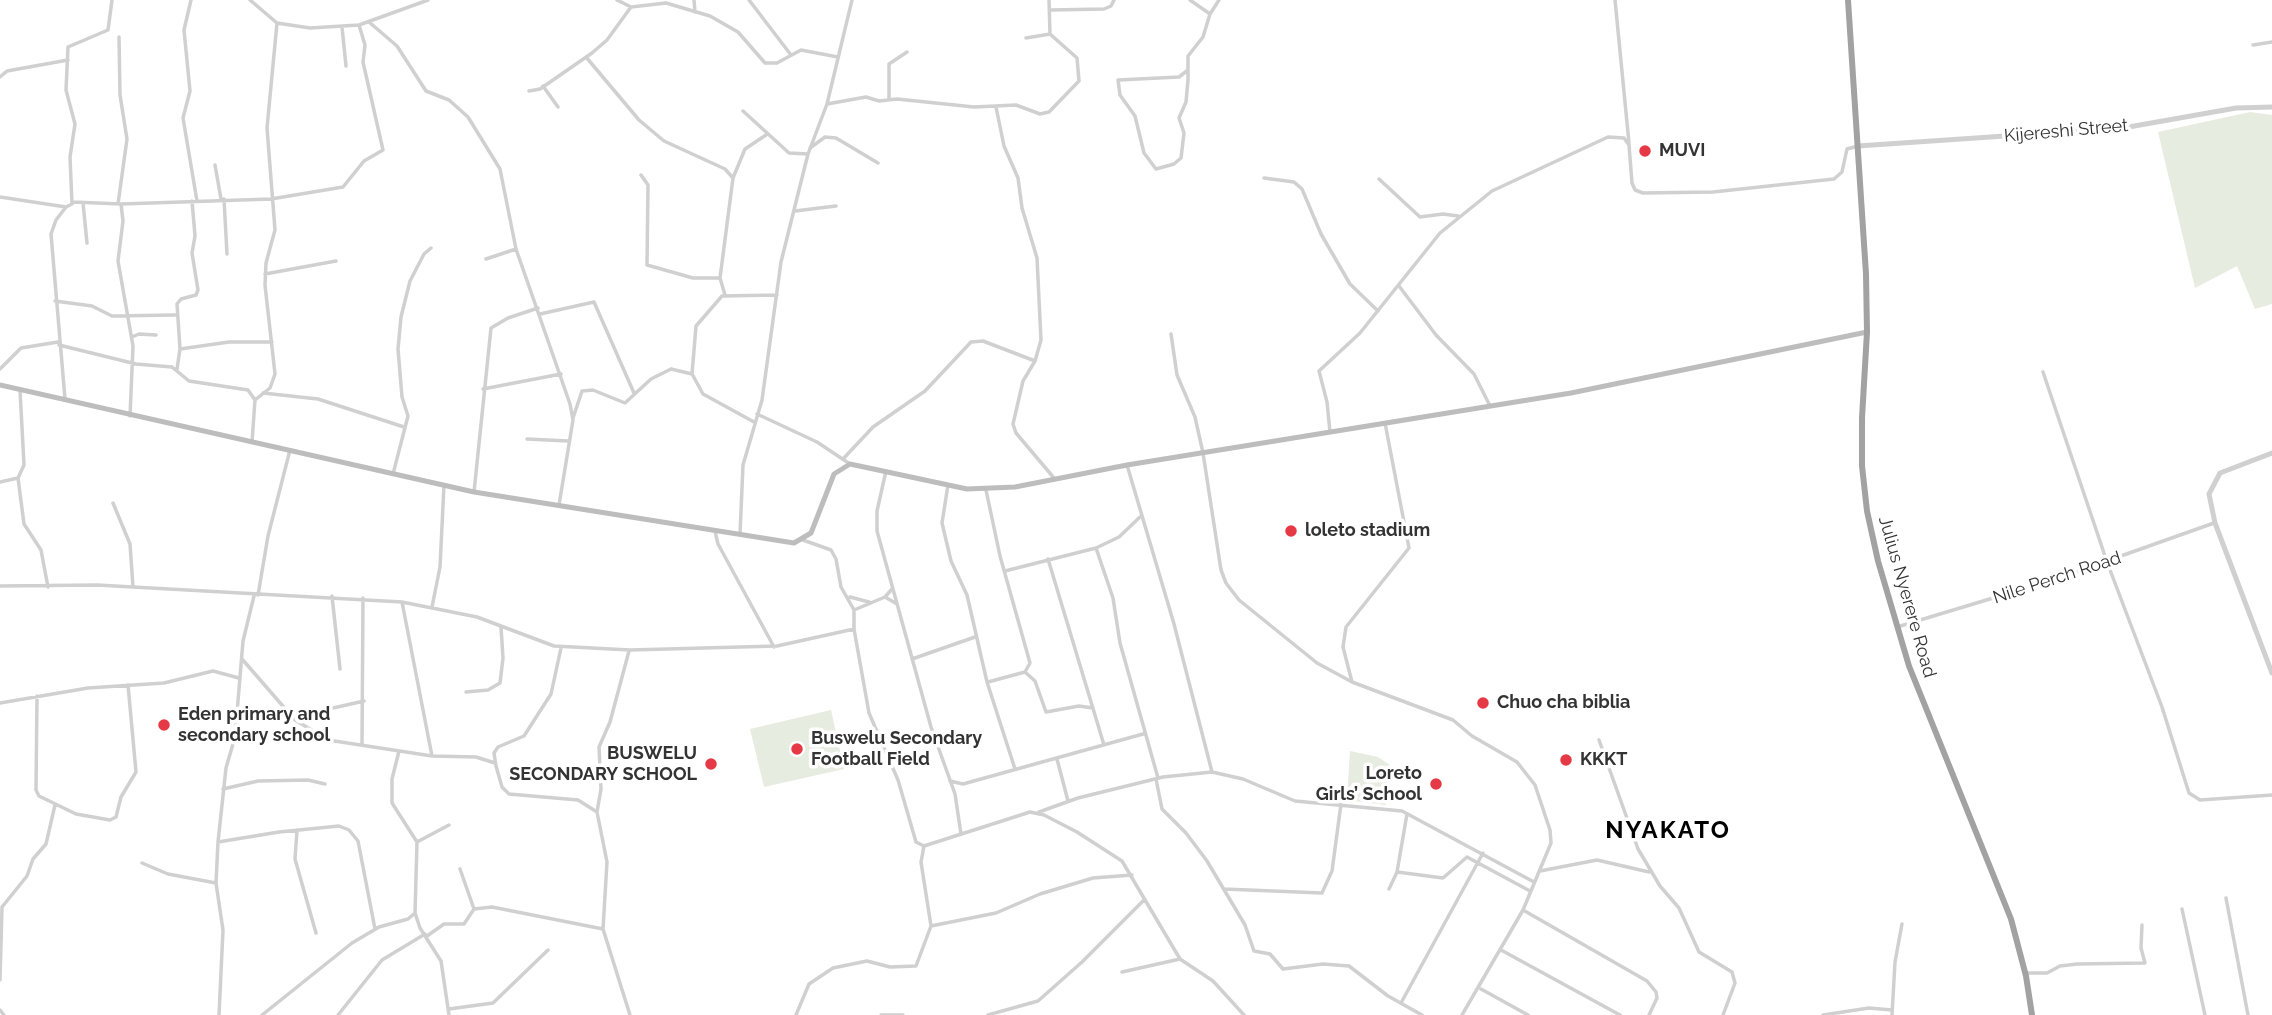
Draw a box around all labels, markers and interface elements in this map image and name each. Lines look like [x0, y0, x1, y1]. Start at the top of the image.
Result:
street label: Kijereshi Street [2003, 115, 2129, 147]
place label: MUVI [1659, 140, 1705, 162]
marker: MUVI [1637, 143, 1653, 159]
street label: Julius Nyerere Road [1874, 514, 1940, 680]
place label: loleto stadium [1305, 520, 1430, 542]
marker: loleto stadium [1283, 523, 1299, 539]
street label: Nile Perch Road [1990, 547, 2124, 609]
place label: Chuo cha biblia [1497, 692, 1630, 714]
marker: Chuo cha biblia [1475, 695, 1491, 711]
place label: Eden primary and secondary school [178, 704, 330, 746]
marker: Eden primary and secondary school [156, 717, 172, 733]
place label: Buswelu Secondary Football Field [811, 728, 982, 770]
marker: Buswelu Secondary Football Field [789, 741, 805, 757]
place label: BUSWELU SECONDARY SCHOOL [509, 743, 697, 786]
place label: KKKT [1580, 749, 1627, 771]
marker: KKKT [1558, 752, 1574, 768]
marker: BUSWELU SECONDARY SCHOOL [703, 756, 719, 772]
place label: Loreto Girls’ School [1316, 763, 1422, 806]
marker: Loreto Girls’ School [1428, 776, 1444, 792]
district label: NYAKATO [1606, 817, 1730, 845]

